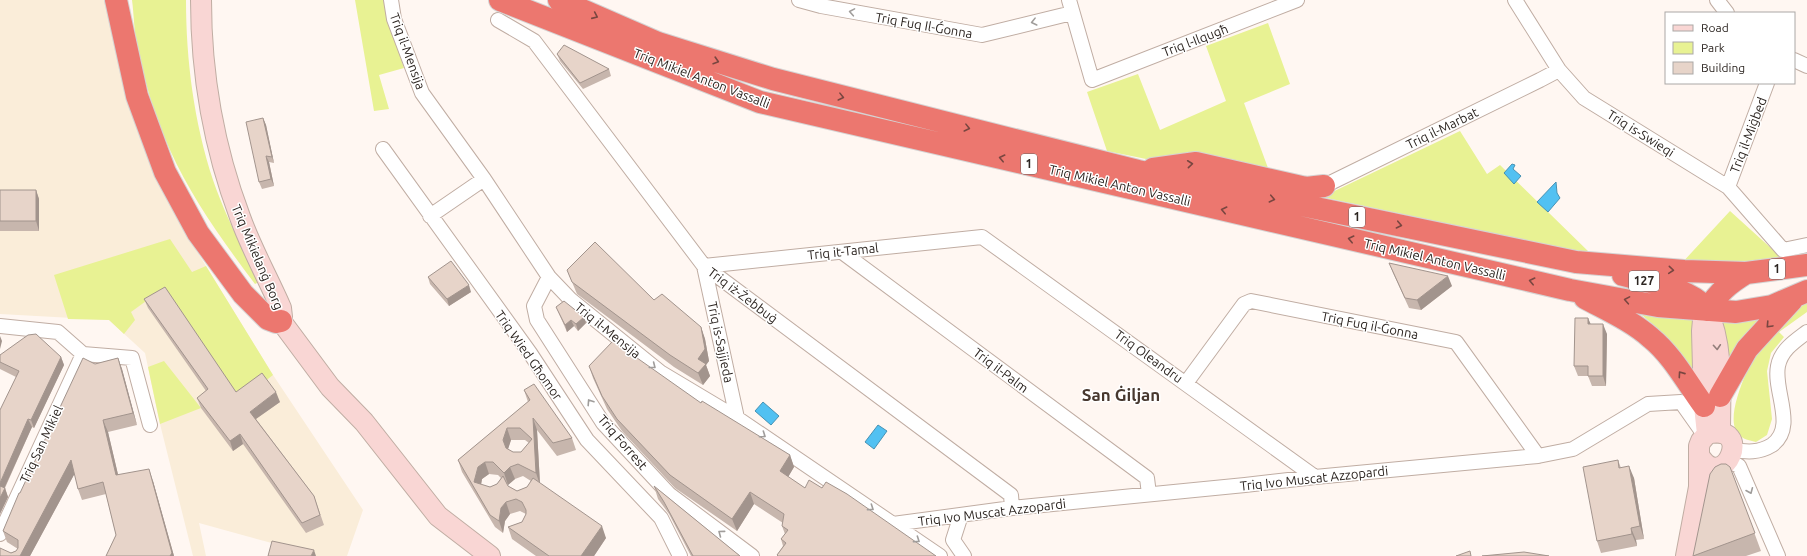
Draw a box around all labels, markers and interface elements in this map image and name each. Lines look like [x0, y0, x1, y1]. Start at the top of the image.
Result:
one-way arrow [849, 8, 855, 17]
street label: Triq Fuq Il-Ǵonna [874, 10, 974, 40]
street label: Triq il-Mensija [388, 11, 428, 91]
one-way arrow [591, 11, 598, 19]
legend [1665, 12, 1795, 84]
one-way arrow [1031, 17, 1038, 26]
street label: Triq l-Ilqugħ [1160, 21, 1230, 59]
text: Road [1701, 21, 1729, 34]
text: Park [1701, 41, 1725, 54]
street label: Triq Mikiel Anton Vassalli [632, 46, 772, 110]
one-way arrow [713, 57, 720, 65]
text: Building [1701, 61, 1745, 74]
one-way arrow [838, 92, 845, 100]
street label: Triq il-Miġbed [1727, 95, 1769, 175]
street label: Triq il-Marbat [1404, 105, 1480, 151]
street label: Triq is-Swieqi [1605, 107, 1677, 159]
one-way arrow [964, 124, 971, 132]
one-way arrow [999, 154, 1006, 163]
road number: 1 [1021, 154, 1037, 174]
one-way arrow [1187, 160, 1193, 169]
street label: Triq Mikiel Anton Vassalli [1048, 162, 1192, 208]
one-way arrow [1269, 194, 1275, 203]
street label: Triq Mikielanġ Borg [229, 202, 287, 312]
one-way arrow [1221, 206, 1227, 214]
road number: 1 [1349, 207, 1365, 227]
one-way arrow [1396, 221, 1402, 229]
one-way arrow [1347, 235, 1354, 243]
street label: Triq Mikiel Anton Vassalli [1363, 236, 1507, 282]
street label: Triq it-Tamal [807, 240, 880, 262]
road number: 1 [1769, 259, 1785, 279]
street label: Triq iż-Żebbuġ [706, 264, 781, 326]
one-way arrow [1668, 265, 1674, 274]
road number: 127 [1629, 271, 1659, 291]
one-way arrow [1529, 277, 1536, 286]
one-way arrow [1624, 296, 1630, 305]
street label: Triq il-Mensija [572, 299, 644, 361]
street label: Triq is-Sajjieda [706, 300, 736, 384]
street label: Triq Wied Għomor [493, 308, 565, 403]
street label: Triq Fuq il-Ġonna [1320, 308, 1420, 341]
one-way arrow [1766, 320, 1774, 328]
street label: Triq Oleandru [1112, 327, 1186, 385]
one-way arrow [1713, 344, 1722, 350]
street label: Triq il-Palm [971, 345, 1031, 395]
one-way arrow [648, 362, 655, 369]
one-way arrow [1679, 372, 1686, 379]
district label: San Ġiljan [1082, 385, 1160, 404]
one-way arrow [587, 399, 595, 406]
street label: Triq San Mikiel [17, 402, 65, 485]
street label: Triq Forrest [596, 412, 650, 472]
one-way arrow [759, 430, 766, 438]
street label: Triq Ivo Muscat Azzopardi [1239, 463, 1389, 493]
one-way arrow [1745, 487, 1753, 495]
street label: Triq Ivo Muscat Azzopardi [917, 496, 1067, 528]
one-way arrow [866, 503, 873, 510]
one-way arrow [718, 531, 725, 538]
one-way arrow [913, 535, 920, 543]

